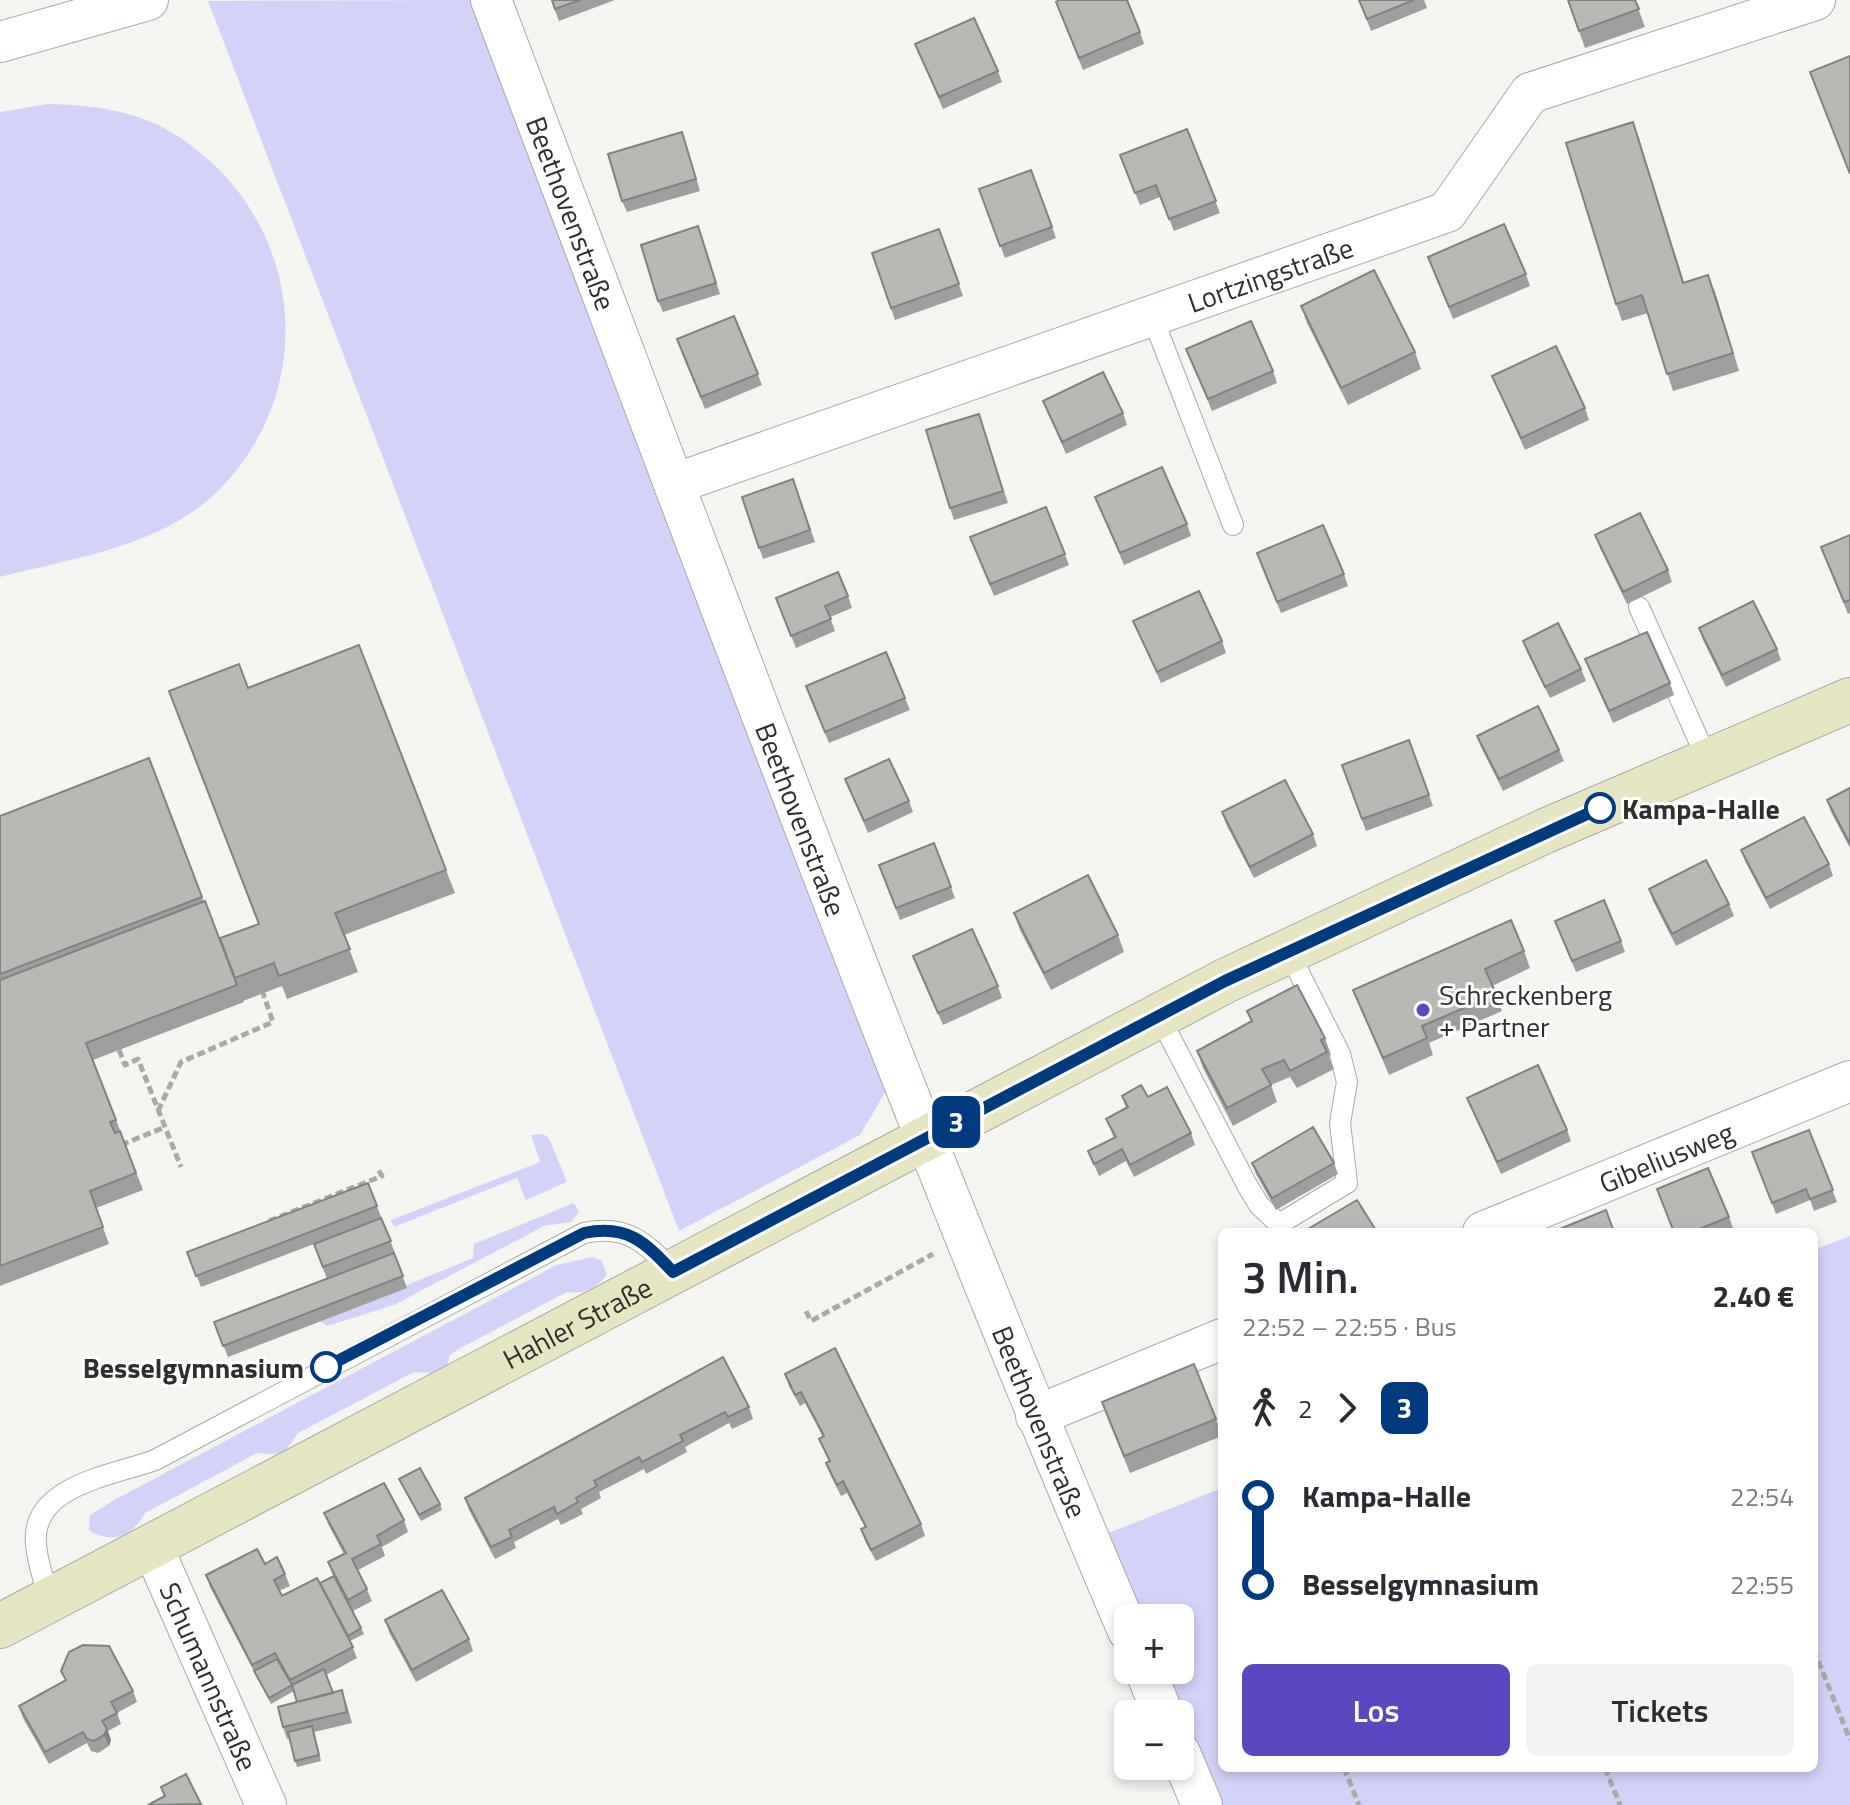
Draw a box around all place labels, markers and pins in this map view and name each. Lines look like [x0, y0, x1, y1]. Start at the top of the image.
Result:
place label: Kampa-Halle [1622, 787, 1780, 830]
marker: Kampa-Halle [1585, 793, 1615, 823]
place label: Schreckenberg + Partner [1439, 973, 1612, 1048]
marker: Schreckenberg + Partner [1414, 1001, 1432, 1019]
place label: Besselgymnasium [83, 1346, 304, 1389]
marker: Besselgymnasium [311, 1352, 341, 1382]

